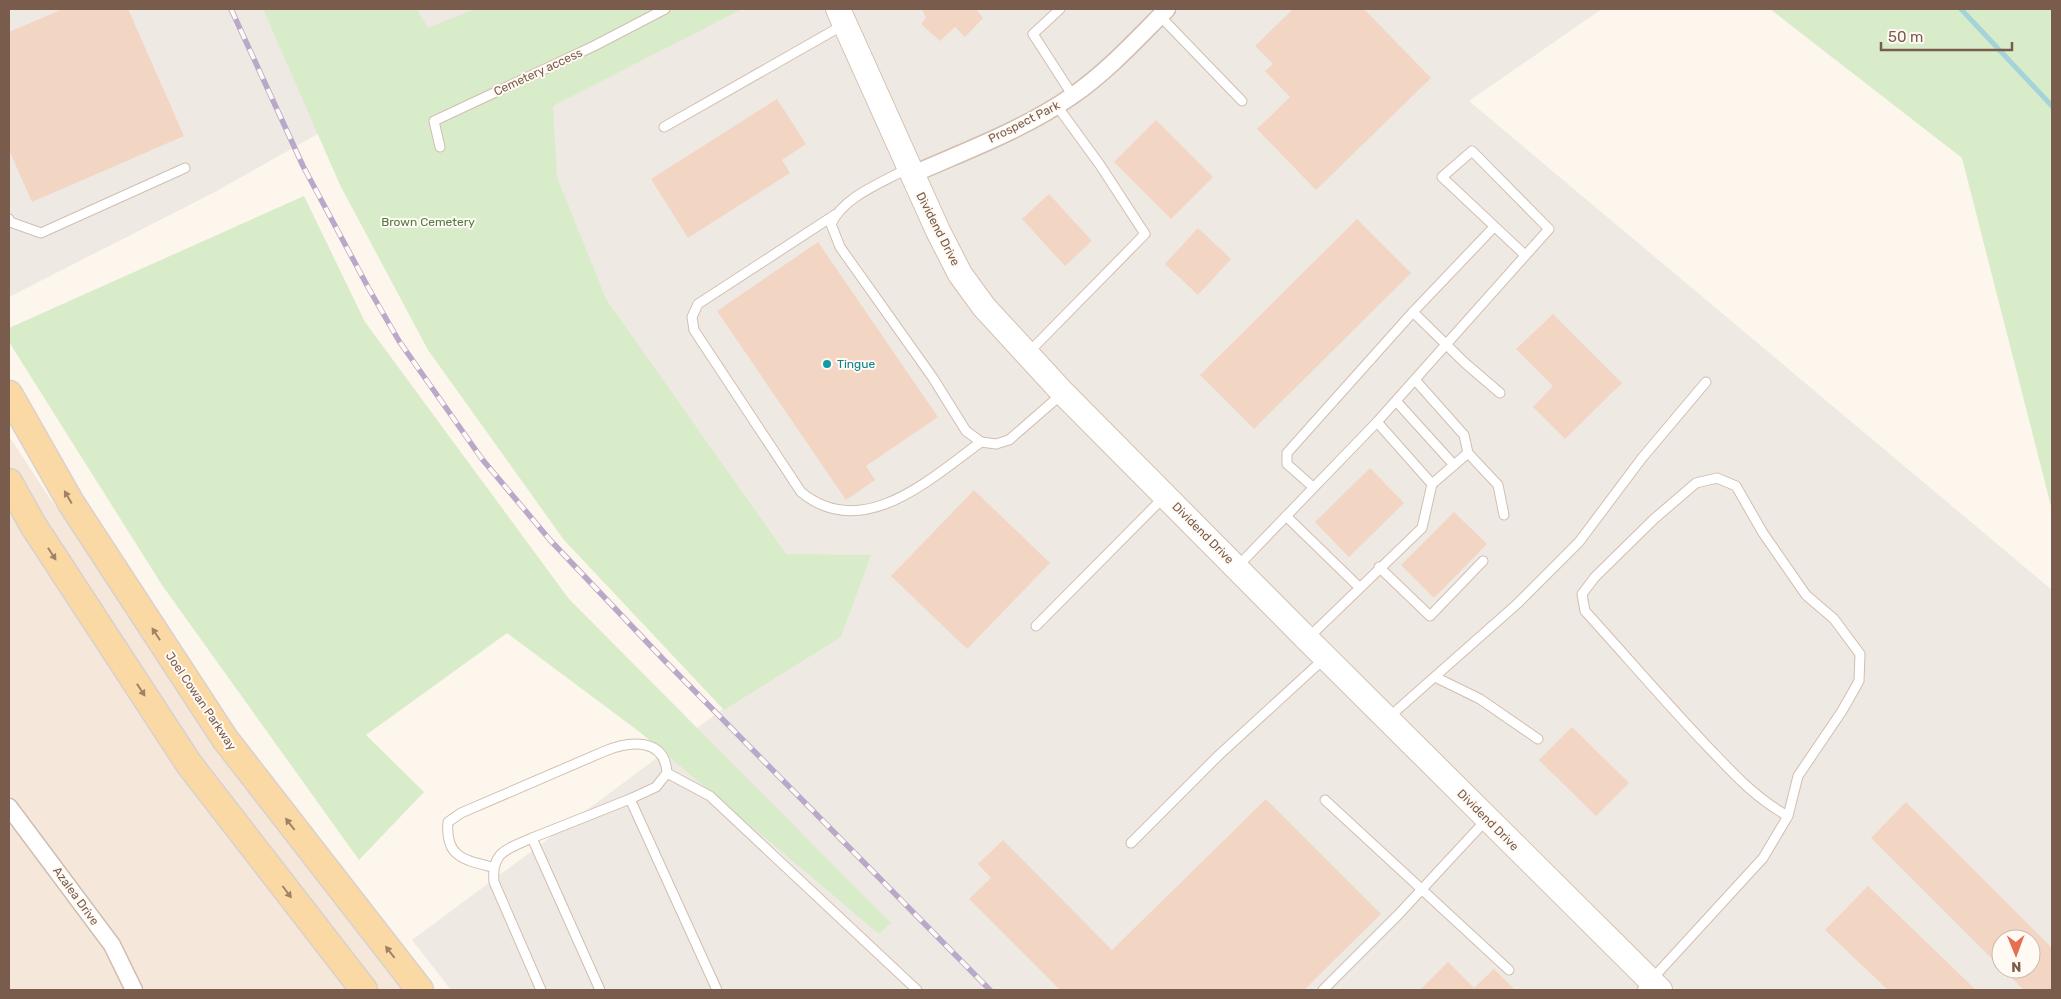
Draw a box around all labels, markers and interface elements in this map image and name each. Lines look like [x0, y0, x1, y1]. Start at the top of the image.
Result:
scale bar [1881, 20, 2012, 52]
text: 50 m [1888, 28, 1923, 46]
street label: Cemetery access [491, 45, 585, 99]
street label: Prospect Park [986, 98, 1063, 146]
street label: Dividend Drive [913, 190, 963, 268]
park label: Brown Cemetery [381, 215, 475, 229]
place label: Tingue [837, 357, 875, 371]
marker: Tingue [821, 358, 833, 370]
one-way arrow [63, 491, 72, 504]
street label: Dividend Drive [1169, 499, 1237, 567]
one-way arrow [47, 547, 57, 561]
one-way arrow [152, 627, 161, 640]
street label: Joel Cowan Parkway [163, 649, 239, 753]
one-way arrow [136, 683, 146, 697]
street label: Dividend Drive [1454, 786, 1522, 854]
one-way arrow [284, 818, 295, 831]
street label: Azalea Drive [50, 864, 102, 928]
one-way arrow [282, 885, 293, 898]
north arrow [1991, 929, 2041, 979]
one-way arrow [385, 945, 395, 959]
text: N [2011, 958, 2021, 975]

